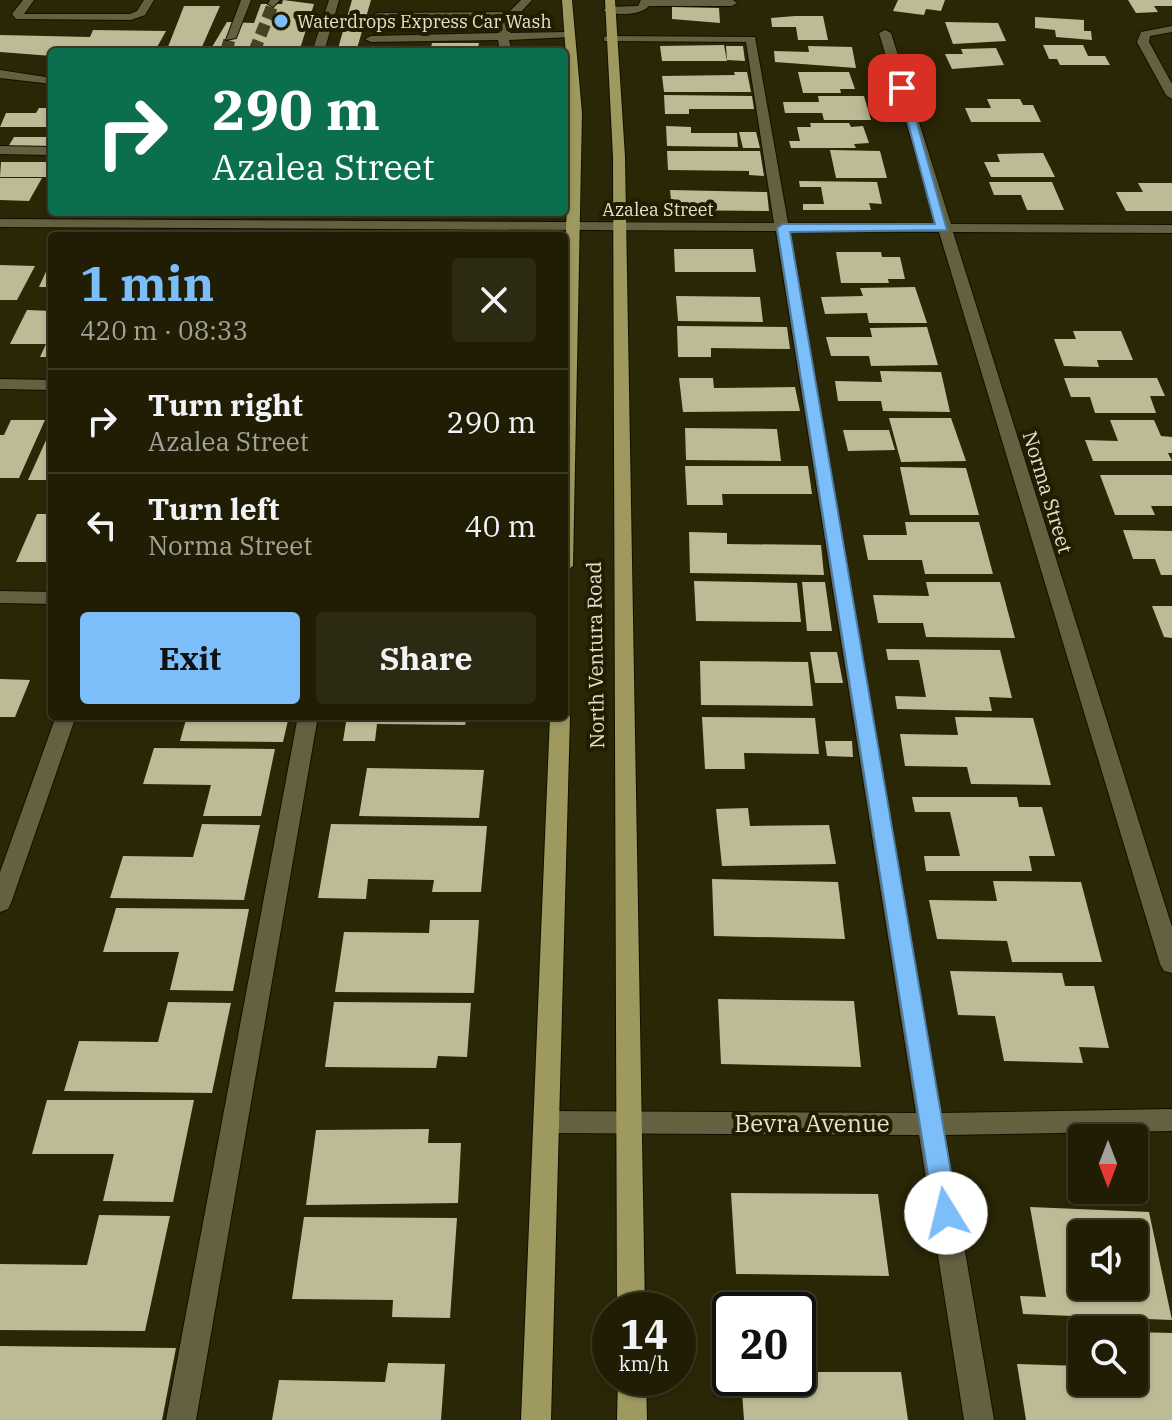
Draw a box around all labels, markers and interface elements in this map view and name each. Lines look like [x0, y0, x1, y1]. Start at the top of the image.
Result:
place label: Waterdrops Express Car Wash [297, 10, 552, 33]
marker: Waterdrops Express Car Wash [272, 12, 290, 30]
pin [868, 54, 936, 122]
icon: arrive [880, 66, 924, 110]
text: 290 m [212, 73, 380, 145]
icon: right [80, 80, 184, 184]
text: Azalea Street [212, 143, 435, 190]
street label: Azalea Street [602, 198, 714, 221]
text: 1 min [80, 252, 214, 314]
button: close [452, 258, 536, 342]
text: 420 m · 08:33 [80, 313, 248, 347]
text: Turn right [148, 385, 303, 424]
icon: right [80, 399, 124, 443]
text: 290 m [446, 402, 536, 441]
text: Azalea Street [148, 424, 309, 458]
street label: Norma Street [1017, 428, 1079, 556]
text: Turn left [148, 489, 280, 528]
icon: left [80, 503, 124, 547]
text: 40 m [464, 506, 536, 545]
text: Norma Street [148, 528, 312, 562]
street label: North Ventura Road [580, 561, 610, 749]
button: Exit [80, 612, 300, 704]
button: Share [316, 612, 536, 704]
street label: Bevra Avenue [734, 1107, 890, 1139]
north arrow [1068, 1124, 1148, 1204]
map controls [1068, 1124, 1148, 1396]
position arrow [904, 1171, 988, 1255]
button: sound [1068, 1220, 1148, 1300]
speed limit sign: 20 [712, 1292, 816, 1396]
text: 14 [620, 1308, 668, 1360]
button: search [1068, 1316, 1148, 1396]
text: km/h [619, 1350, 669, 1377]

